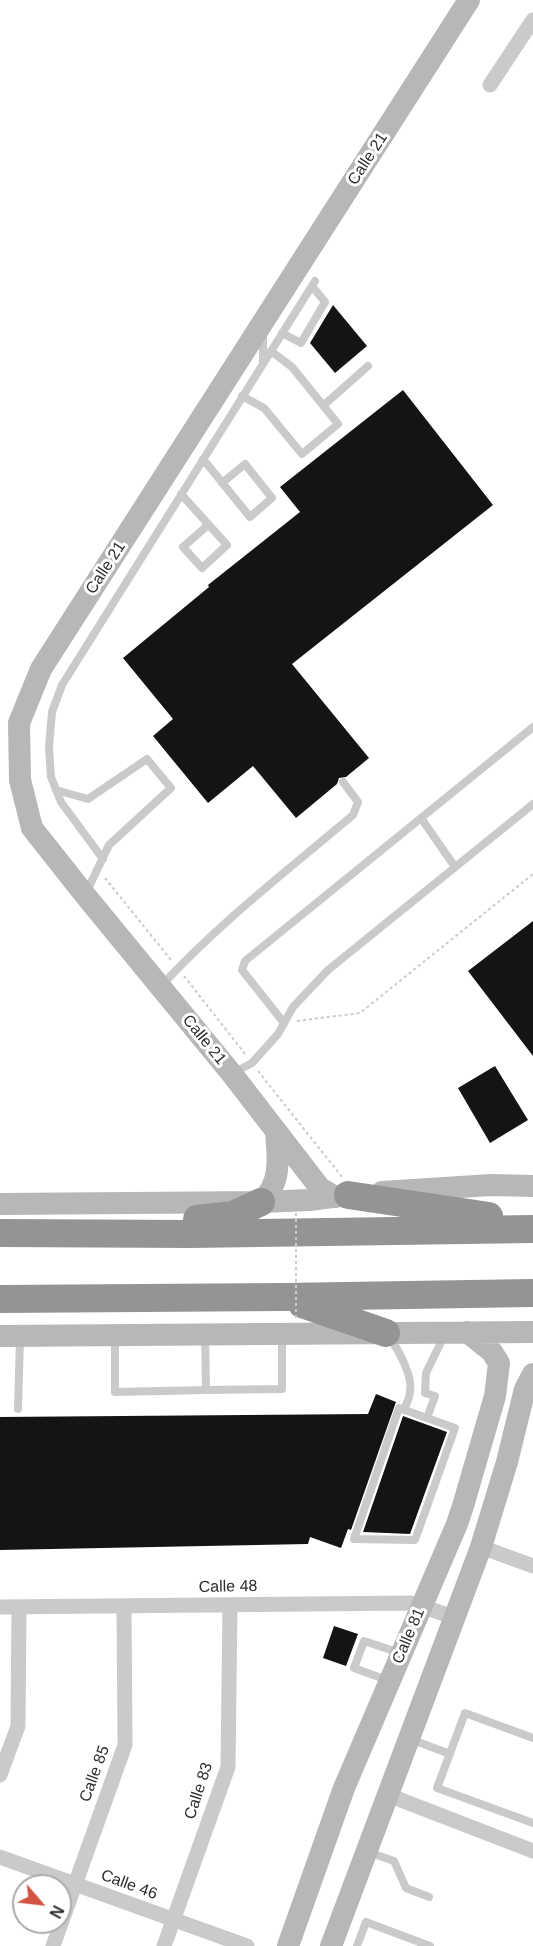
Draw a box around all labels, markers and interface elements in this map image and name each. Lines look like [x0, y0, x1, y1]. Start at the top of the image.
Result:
street label: Calle 21 [344, 129, 392, 189]
street label: Calle 21 [82, 538, 130, 598]
street label: Calle 21 [178, 1011, 230, 1069]
street label: Calle 48 [198, 1577, 258, 1597]
street label: Calle 81 [389, 1605, 429, 1667]
street label: Calle 85 [76, 1743, 114, 1805]
street label: Calle 83 [181, 1760, 217, 1822]
street label: Calle 46 [98, 1866, 160, 1904]
north arrow [12, 1874, 72, 1934]
text: N [46, 1903, 67, 1921]

